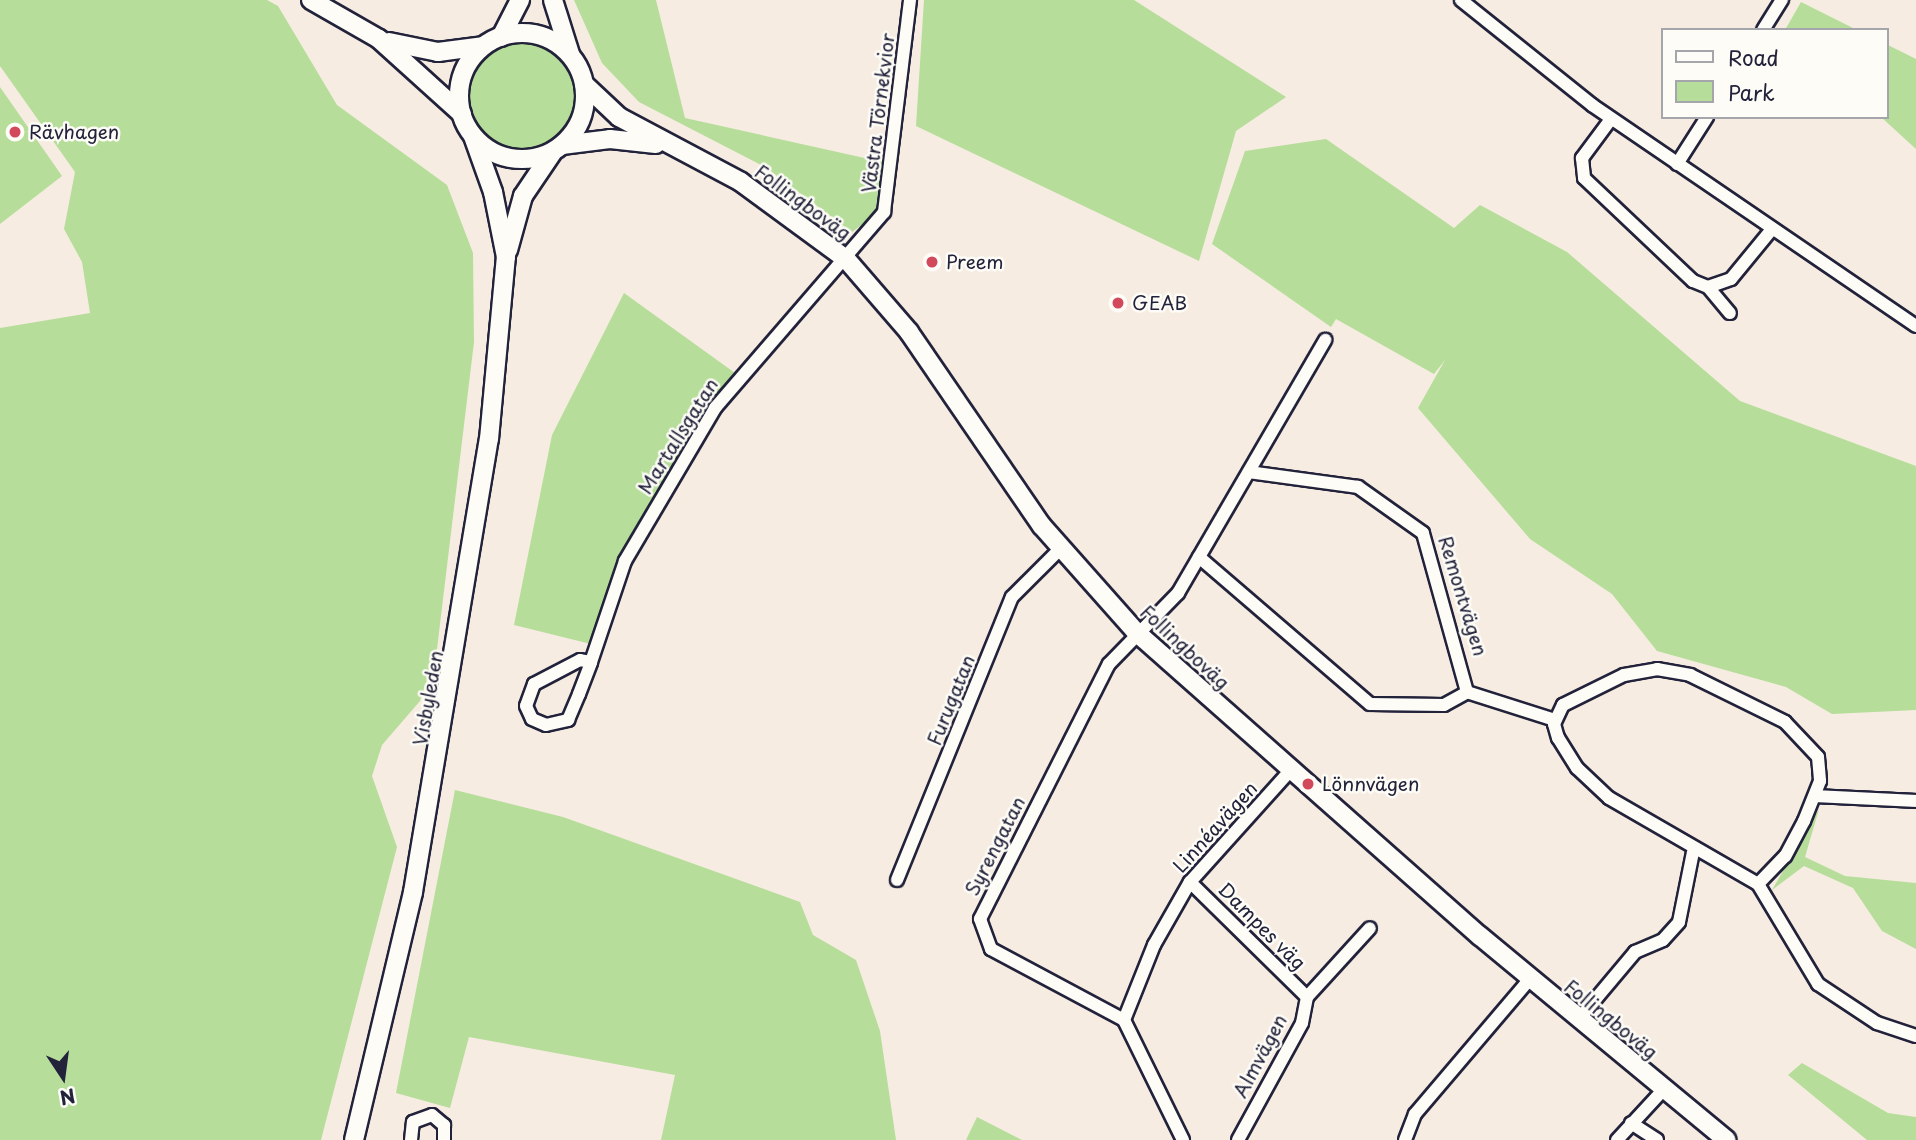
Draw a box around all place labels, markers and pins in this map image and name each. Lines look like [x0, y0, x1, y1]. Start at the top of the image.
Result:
place label: Rävhagen [29, 121, 119, 143]
marker: Rävhagen [7, 124, 23, 140]
place label: Preem [946, 251, 1004, 273]
marker: Preem [924, 254, 940, 270]
place label: GEAB [1132, 292, 1187, 314]
marker: GEAB [1110, 295, 1126, 311]
place label: Lönnvägen [1322, 773, 1419, 795]
marker: Lönnvägen [1300, 776, 1316, 792]

